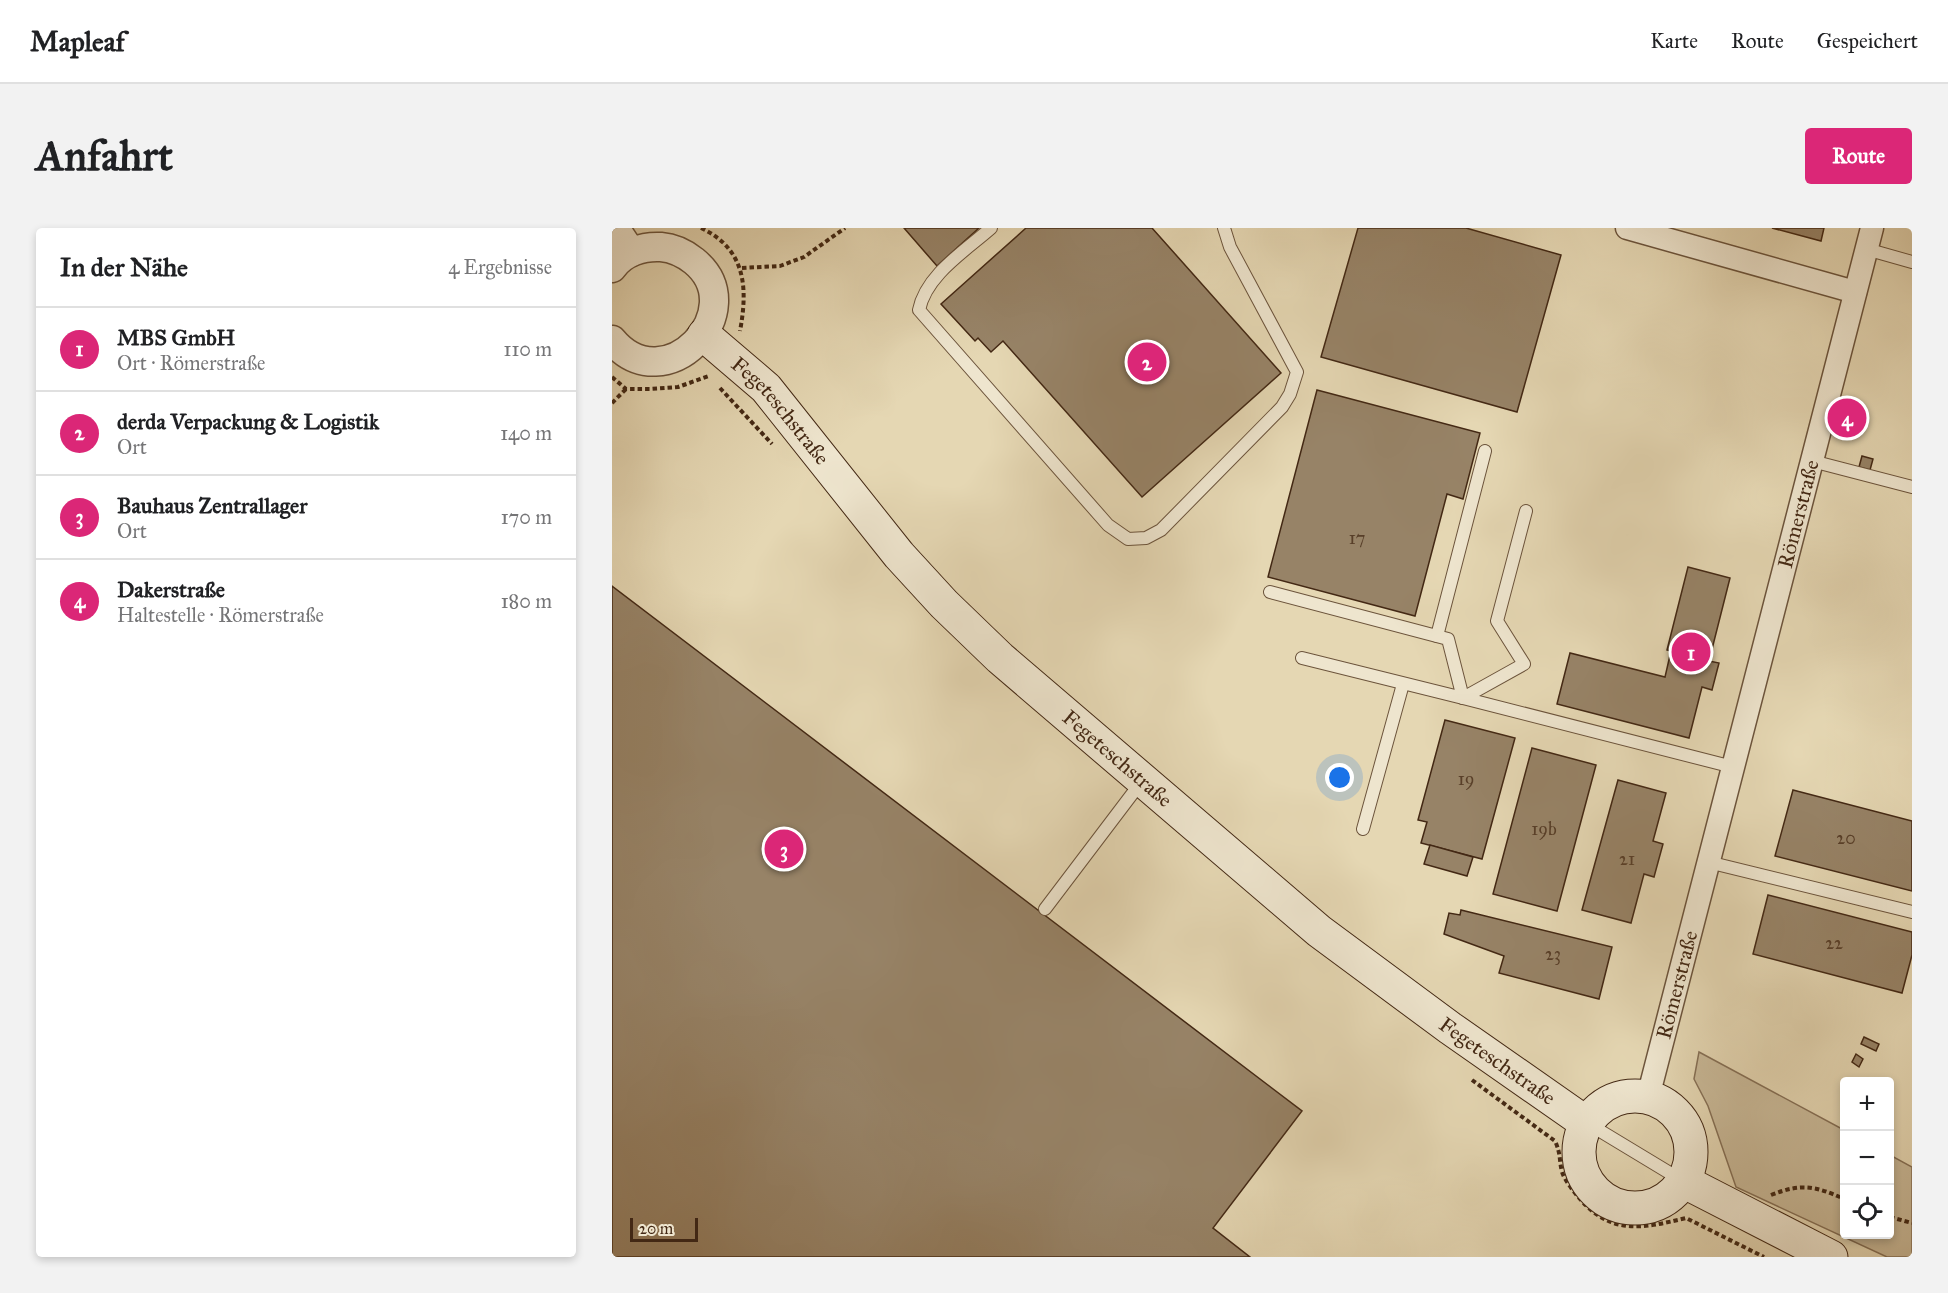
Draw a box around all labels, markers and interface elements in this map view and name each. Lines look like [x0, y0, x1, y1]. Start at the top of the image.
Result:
text: Mapleaf [30, 24, 125, 59]
text: Karte [1650, 28, 1698, 54]
text: Route [1731, 28, 1784, 54]
text: Gespeichert [1817, 28, 1918, 54]
button: Route [1805, 128, 1912, 184]
text: Anfahrt [36, 130, 173, 182]
text: In der Nähe [60, 251, 188, 283]
text: 4 Ergebnisse [448, 255, 552, 279]
text: MBS GmbH [117, 324, 235, 351]
text: 1 [76, 337, 83, 361]
text: 110 m [504, 337, 552, 361]
pin: 2 [1128, 340, 1166, 384]
text: Ort · Römerstraße [117, 351, 265, 375]
street label: Fegeteschstraße [726, 351, 835, 470]
pin: 4 [1828, 396, 1866, 441]
text: derda Verpackung & Logistik [117, 408, 379, 435]
text: 2 [75, 421, 84, 445]
text: 140 m [500, 421, 552, 445]
text: Ort [117, 435, 147, 459]
street label: Römerstraße [1772, 457, 1825, 571]
text: Bauhaus Zentrallager [117, 492, 307, 519]
text: 3 [76, 505, 84, 529]
text: 170 m [501, 505, 552, 529]
text: Ort [117, 519, 147, 543]
house number: 17 [1349, 527, 1365, 549]
text: Dakerstraße [117, 576, 225, 603]
text: 4 [74, 589, 85, 613]
text: 180 m [501, 589, 552, 613]
text: Haltestelle · Römerstraße [117, 603, 324, 627]
pin: 1 [1672, 630, 1710, 674]
street label: Fegeteschstraße [1057, 704, 1178, 813]
your location [1325, 763, 1354, 792]
house number: 19 [1458, 768, 1474, 790]
house number: 19b [1531, 818, 1557, 840]
pin: 3 [764, 826, 804, 872]
house number: 20 [1836, 827, 1856, 849]
house number: 21 [1619, 848, 1635, 870]
street label: Römerstraße [1651, 927, 1703, 1042]
house number: 22 [1825, 932, 1843, 954]
house number: 23 [1545, 943, 1561, 965]
street label: Fegeteschstraße [1434, 1011, 1561, 1111]
map controls [1840, 1077, 1894, 1239]
button: + [1840, 1077, 1894, 1131]
button: − [1840, 1131, 1894, 1185]
button: locate [1840, 1185, 1894, 1239]
scale bar [630, 1215, 698, 1242]
text: 20 m [639, 1219, 673, 1238]

